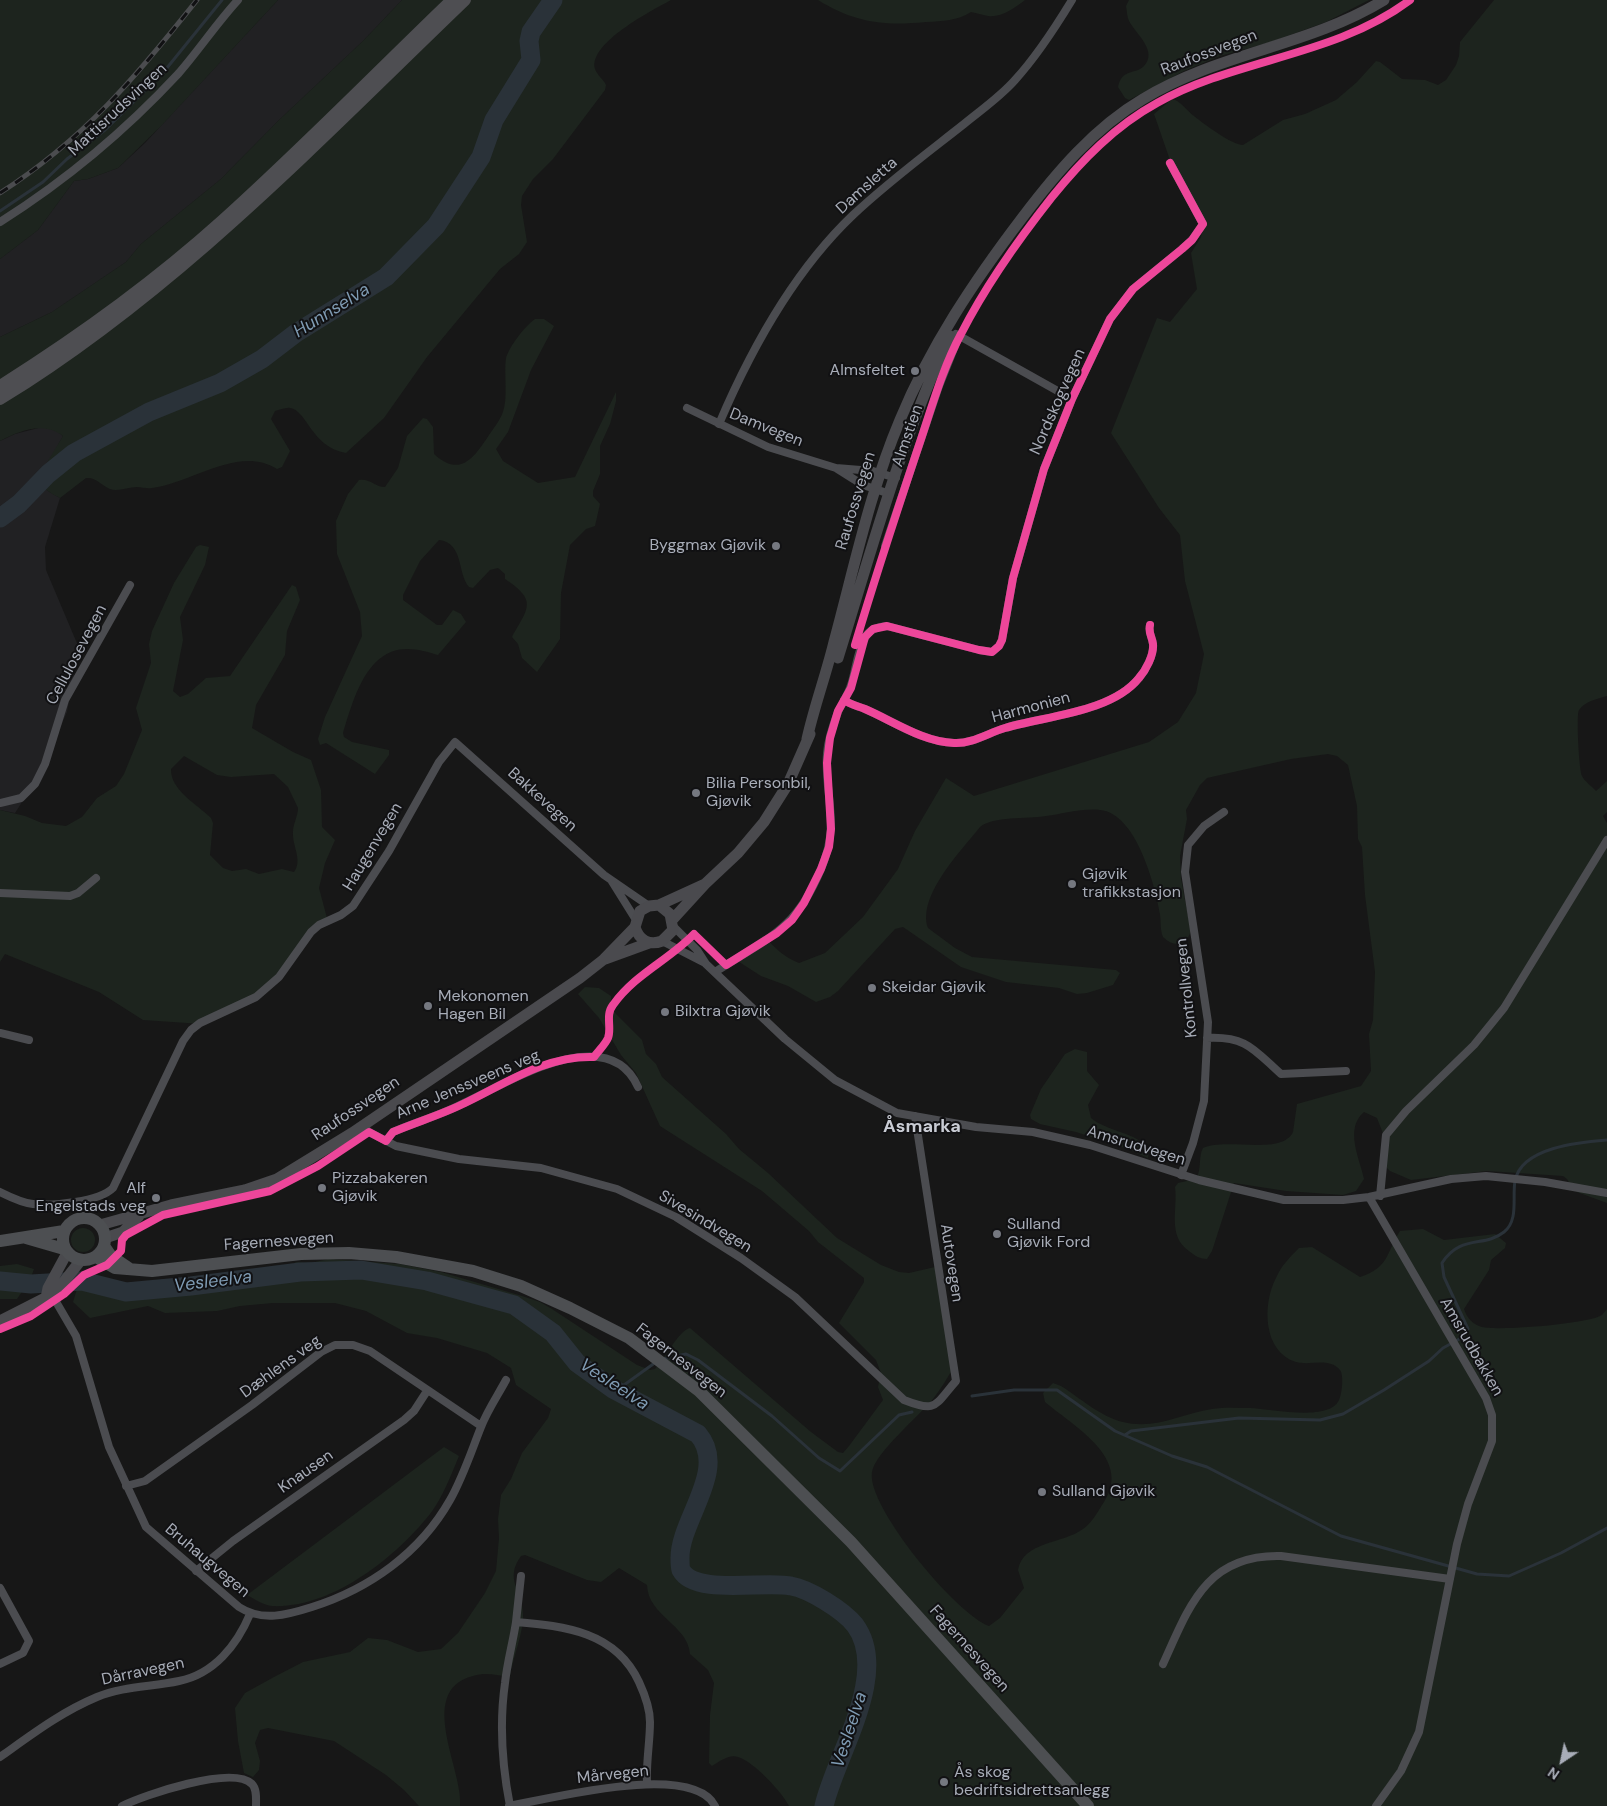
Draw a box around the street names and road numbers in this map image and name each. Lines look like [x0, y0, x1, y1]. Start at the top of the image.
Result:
street label: Raufossvegen [1158, 26, 1260, 80]
street label: Mattisrudsvingen [65, 60, 171, 160]
street label: Damsletta [832, 154, 902, 218]
street label: Nordskogvegen [1026, 346, 1090, 458]
street label: Almstien [888, 402, 928, 470]
street label: Damvegen [726, 405, 806, 451]
street label: Raufossvegen [832, 450, 880, 552]
street label: Cellulosevegen [43, 602, 111, 708]
street label: Harmonien [990, 688, 1072, 728]
street label: Bakkevegen [503, 764, 581, 836]
street label: Haugenvegen [339, 799, 407, 895]
street label: Kontrollvegen [1172, 937, 1202, 1039]
street label: Arne Jenssveens veg [393, 1046, 543, 1124]
street label: Raufossvegen [309, 1073, 403, 1145]
street label: Amsrudvegen [1084, 1122, 1188, 1170]
street label: Sivesindvegen [655, 1187, 755, 1257]
street label: Autovegen [935, 1223, 967, 1303]
street label: Fagernesvegen [223, 1229, 335, 1255]
street label: Amsrudbakken [1435, 1294, 1507, 1400]
street label: Fagernesvegen [632, 1320, 730, 1402]
street label: Dæhlens veg [237, 1331, 325, 1403]
street label: Knausen [275, 1446, 337, 1498]
street label: Bruhaugvegen [161, 1520, 253, 1602]
street label: Fagernesvegen [925, 1602, 1013, 1696]
street label: Dårravegen [100, 1654, 186, 1690]
street label: Mårvegen [576, 1762, 650, 1788]

